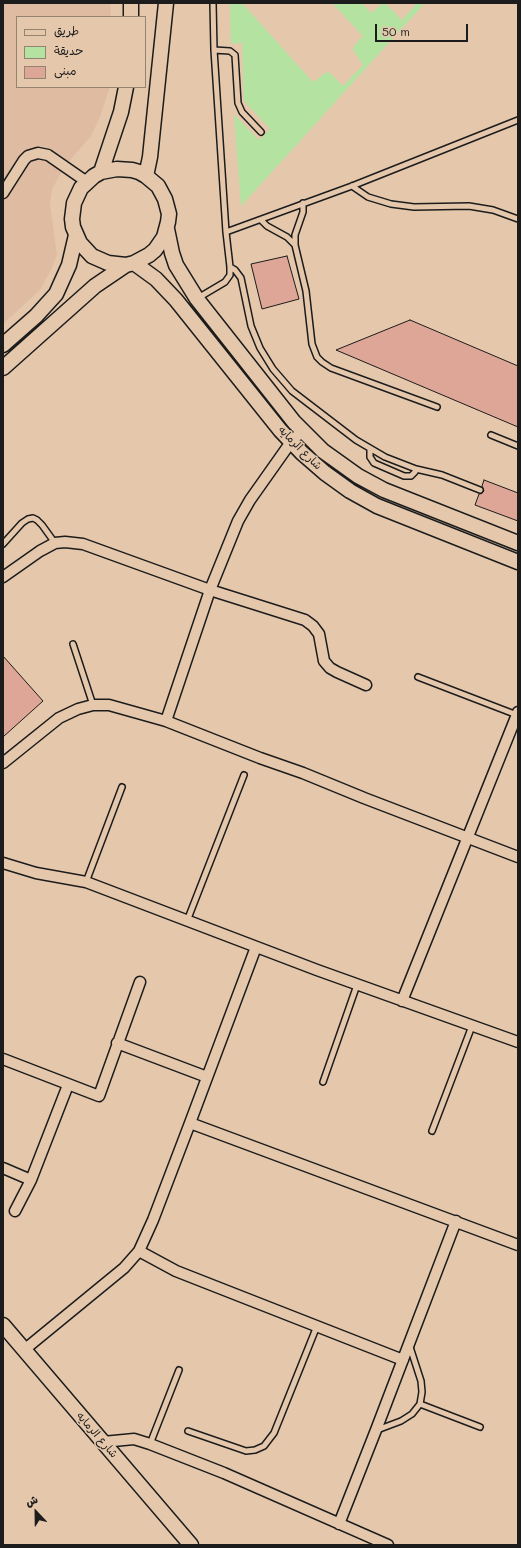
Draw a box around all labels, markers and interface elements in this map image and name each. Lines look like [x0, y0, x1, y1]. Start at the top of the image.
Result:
legend [16, 16, 146, 88]
scale bar [377, 16, 470, 42]
text: طريق [54, 22, 79, 38]
text: 50 m [382, 23, 410, 39]
text: حديقة [54, 42, 83, 58]
text: مبنى [54, 62, 77, 78]
street label: شارع الرمايه [275, 423, 325, 473]
street label: شارع الرمايه [74, 1409, 120, 1461]
text: ش [23, 1491, 40, 1510]
north arrow [16, 1492, 56, 1532]

